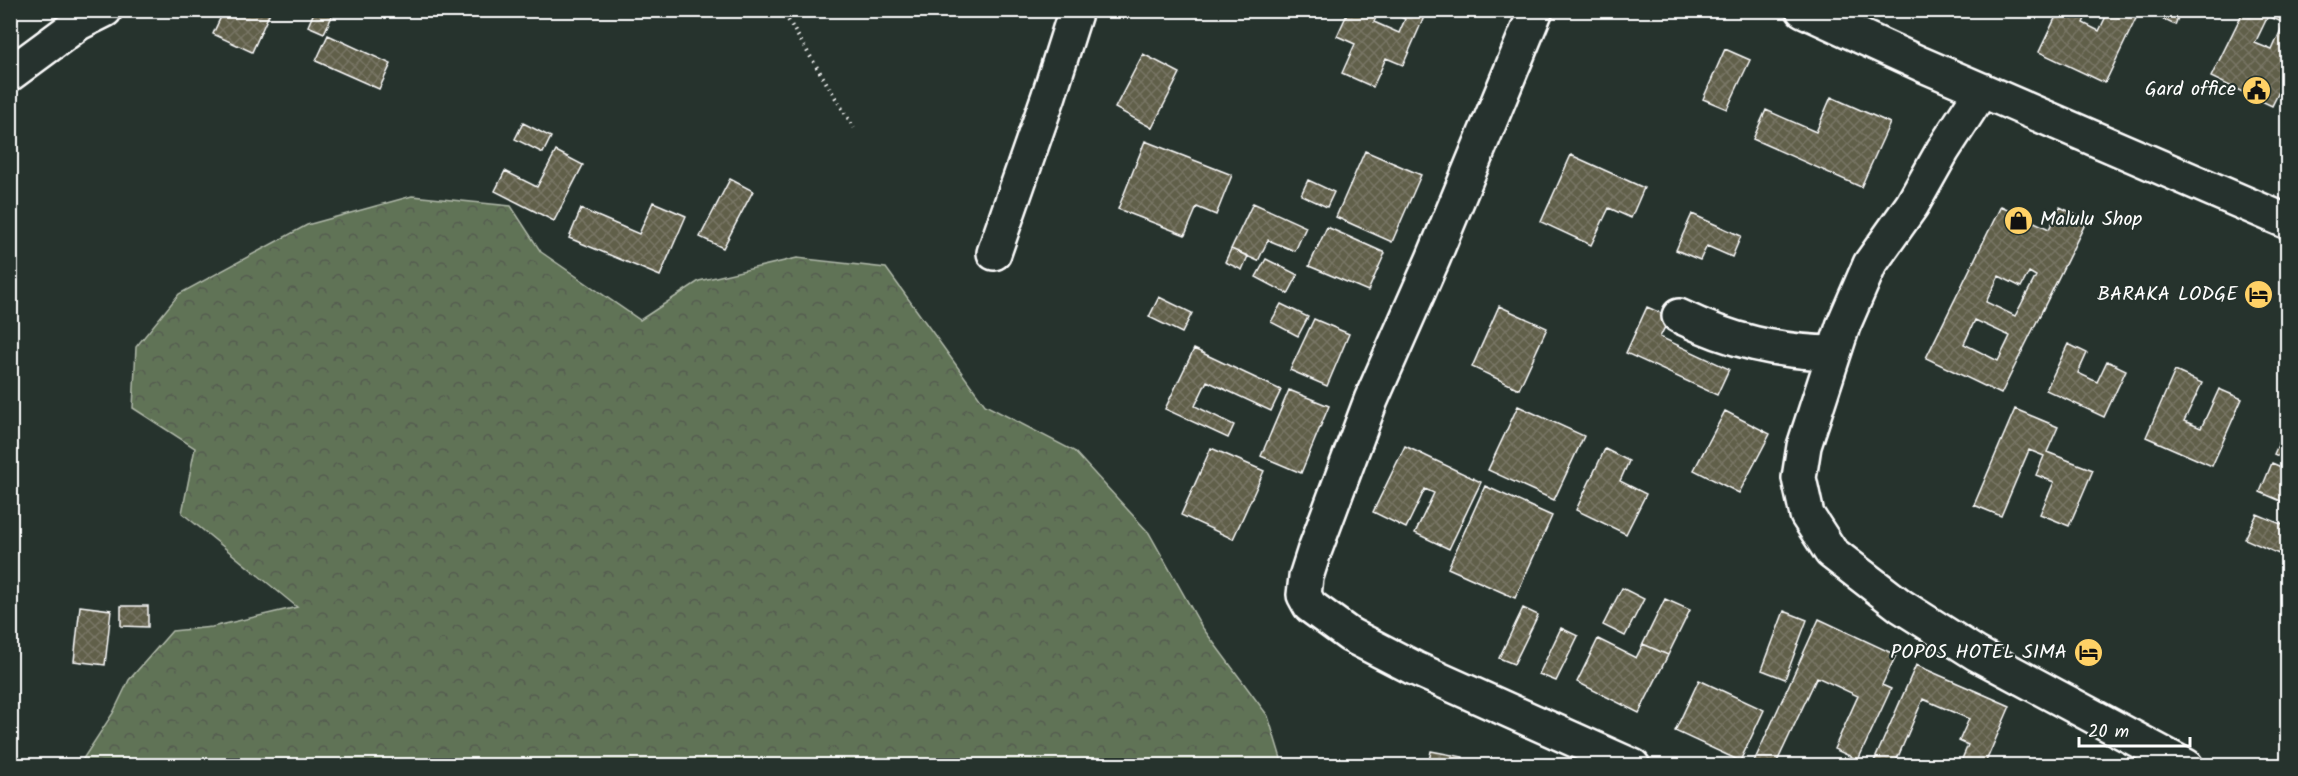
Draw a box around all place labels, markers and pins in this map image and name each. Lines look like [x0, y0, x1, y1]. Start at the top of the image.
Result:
place label: Gard office [2145, 74, 2236, 106]
public building icon: Gard office [2241, 74, 2273, 106]
shop icon: Malulu Shop [2003, 204, 2035, 236]
place label: Malulu Shop [2040, 204, 2143, 236]
place label: BARAKA LODGE [2097, 279, 2239, 311]
hotel icon: BARAKA LODGE [2243, 279, 2275, 311]
place label: POPOS HOTEL SIMA [1890, 637, 2067, 669]
hotel icon: POPOS HOTEL SIMA [2072, 637, 2104, 669]

